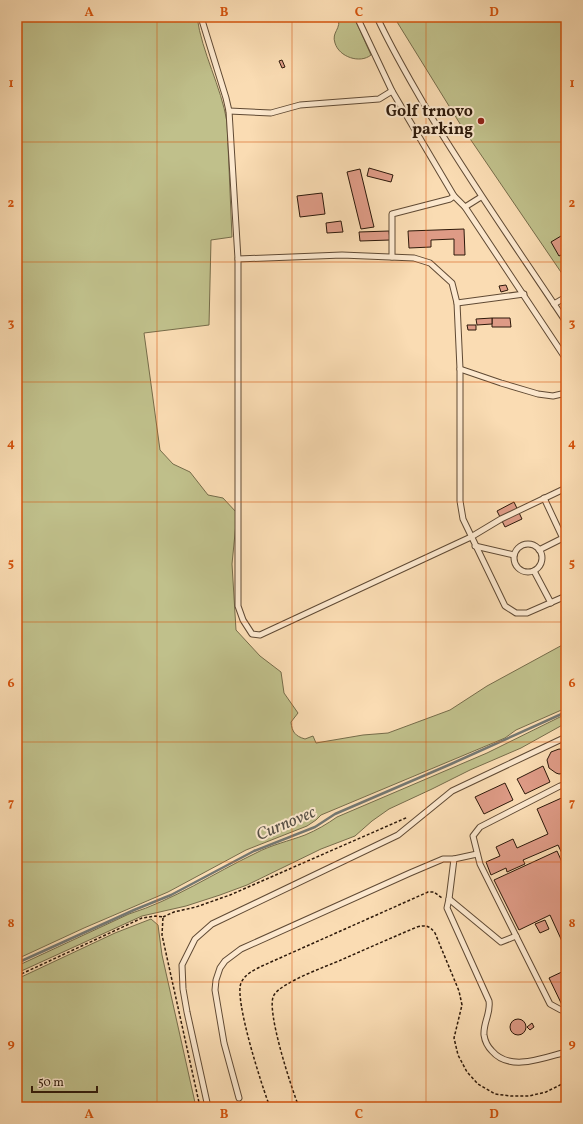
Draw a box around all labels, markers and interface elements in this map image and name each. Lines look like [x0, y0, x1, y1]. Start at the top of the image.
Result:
text: A [84, 4, 94, 22]
text: B [220, 4, 229, 22]
text: C [355, 4, 363, 22]
text: D [489, 4, 499, 22]
text: 1 [8, 75, 14, 93]
text: 1 [569, 75, 575, 93]
place label: Golf trnovo parking [386, 101, 473, 141]
marker: Golf trnovo parking [476, 116, 486, 126]
text: 2 [8, 195, 15, 213]
text: 2 [569, 195, 576, 213]
text: 3 [8, 315, 15, 333]
text: 3 [569, 315, 576, 333]
text: 4 [7, 435, 15, 453]
text: 4 [568, 435, 576, 453]
text: 5 [8, 555, 14, 573]
text: 5 [569, 555, 575, 573]
text: 6 [7, 675, 15, 693]
text: 6 [568, 675, 576, 693]
text: 7 [8, 795, 14, 813]
text: 7 [569, 795, 575, 813]
water label: Curnovec [253, 801, 320, 847]
text: 8 [7, 915, 15, 933]
text: 8 [568, 915, 576, 933]
text: 9 [7, 1035, 15, 1053]
text: 9 [568, 1035, 576, 1053]
scale bar [32, 1068, 97, 1094]
text: 50 m [38, 1075, 64, 1091]
text: A [84, 1106, 94, 1124]
text: B [220, 1106, 229, 1124]
text: C [355, 1106, 363, 1124]
text: D [489, 1106, 499, 1124]

